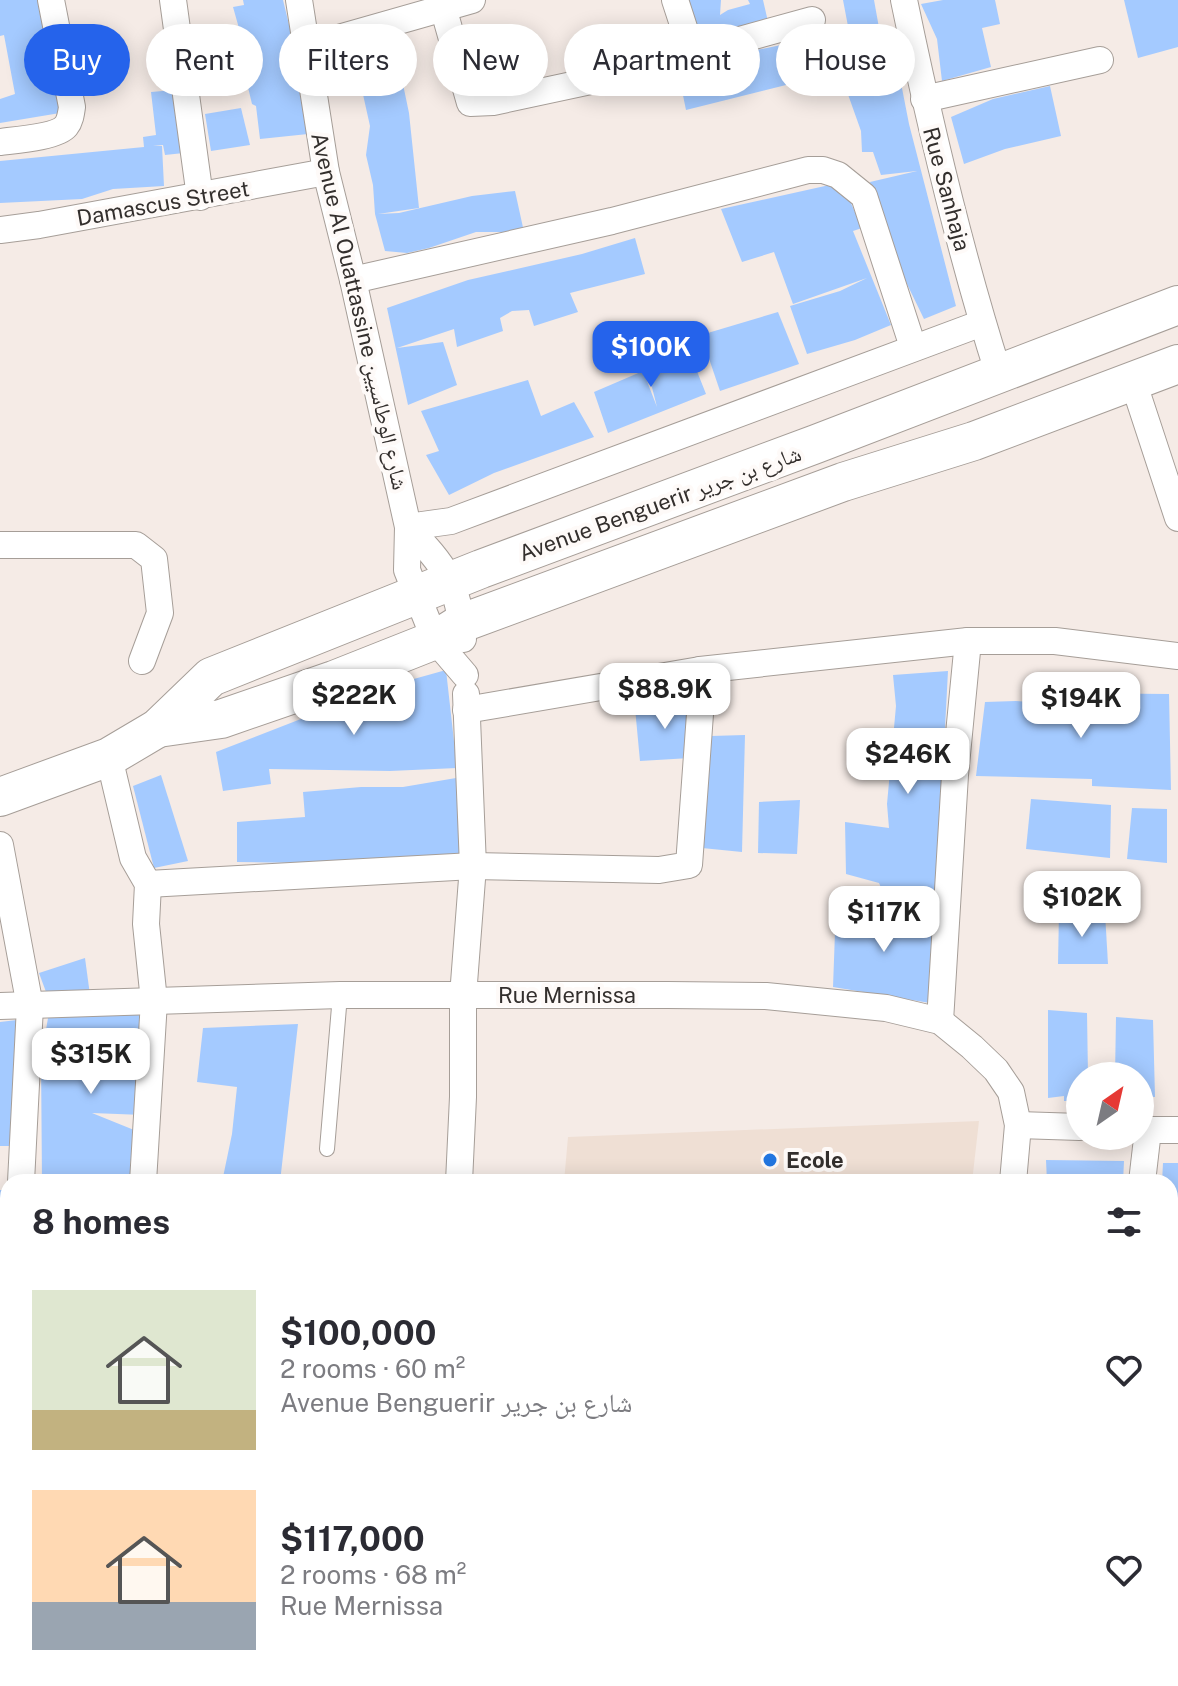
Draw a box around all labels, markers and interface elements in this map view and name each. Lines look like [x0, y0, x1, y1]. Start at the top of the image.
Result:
chip: Buy [24, 24, 130, 96]
chip: Rent [146, 24, 263, 96]
chip: Filters [279, 24, 417, 96]
chip: New [433, 24, 548, 96]
chip: Apartment [564, 24, 760, 96]
chip: House [776, 24, 915, 96]
street label: Rue Sanhaja [918, 124, 976, 254]
street label: Avenue Al Ouattassine شارع الوطاسيين [305, 130, 414, 492]
street label: Damascus Street [75, 175, 251, 231]
pin: $100K [595, 321, 707, 389]
text: $100K [611, 331, 691, 362]
street label: Avenue Benguerir شارع بن جرير [515, 440, 805, 567]
pin: $88.9K [600, 663, 730, 731]
pin: $222K [298, 669, 410, 737]
pin: $194K [1025, 672, 1137, 740]
text: $88.9K [617, 673, 713, 704]
text: $222K [311, 679, 397, 710]
text: $194K [1040, 682, 1122, 713]
pin: $246K [852, 728, 964, 796]
text: $246K [864, 738, 952, 769]
pin: $102K [1026, 871, 1138, 939]
text: $102K [1042, 881, 1122, 912]
pin: $117K [828, 886, 940, 954]
text: $117K [847, 896, 921, 927]
street label: Rue Mernissa [498, 982, 636, 1008]
pin: $315K [35, 1028, 147, 1096]
text: $315K [50, 1038, 132, 1069]
north arrow [1066, 1062, 1154, 1150]
map controls [1066, 1062, 1154, 1150]
place label: Ecole [786, 1147, 844, 1173]
marker: Ecole [761, 1151, 779, 1169]
icon: filters [1102, 1200, 1146, 1244]
text: 8 homes [32, 1202, 170, 1242]
text: $100,000 [280, 1313, 436, 1353]
icon: home [96, 1322, 192, 1418]
icon: heart [1102, 1348, 1146, 1392]
text: 2 rooms · 60 m² [280, 1353, 465, 1384]
text: Avenue Benguerir شارع بن جرير [280, 1387, 632, 1418]
text: $117,000 [280, 1519, 425, 1559]
icon: home [96, 1522, 192, 1618]
icon: heart [1102, 1548, 1146, 1592]
text: 2 rooms · 68 m² [280, 1559, 466, 1590]
text: Rue Mernissa [280, 1590, 443, 1621]

